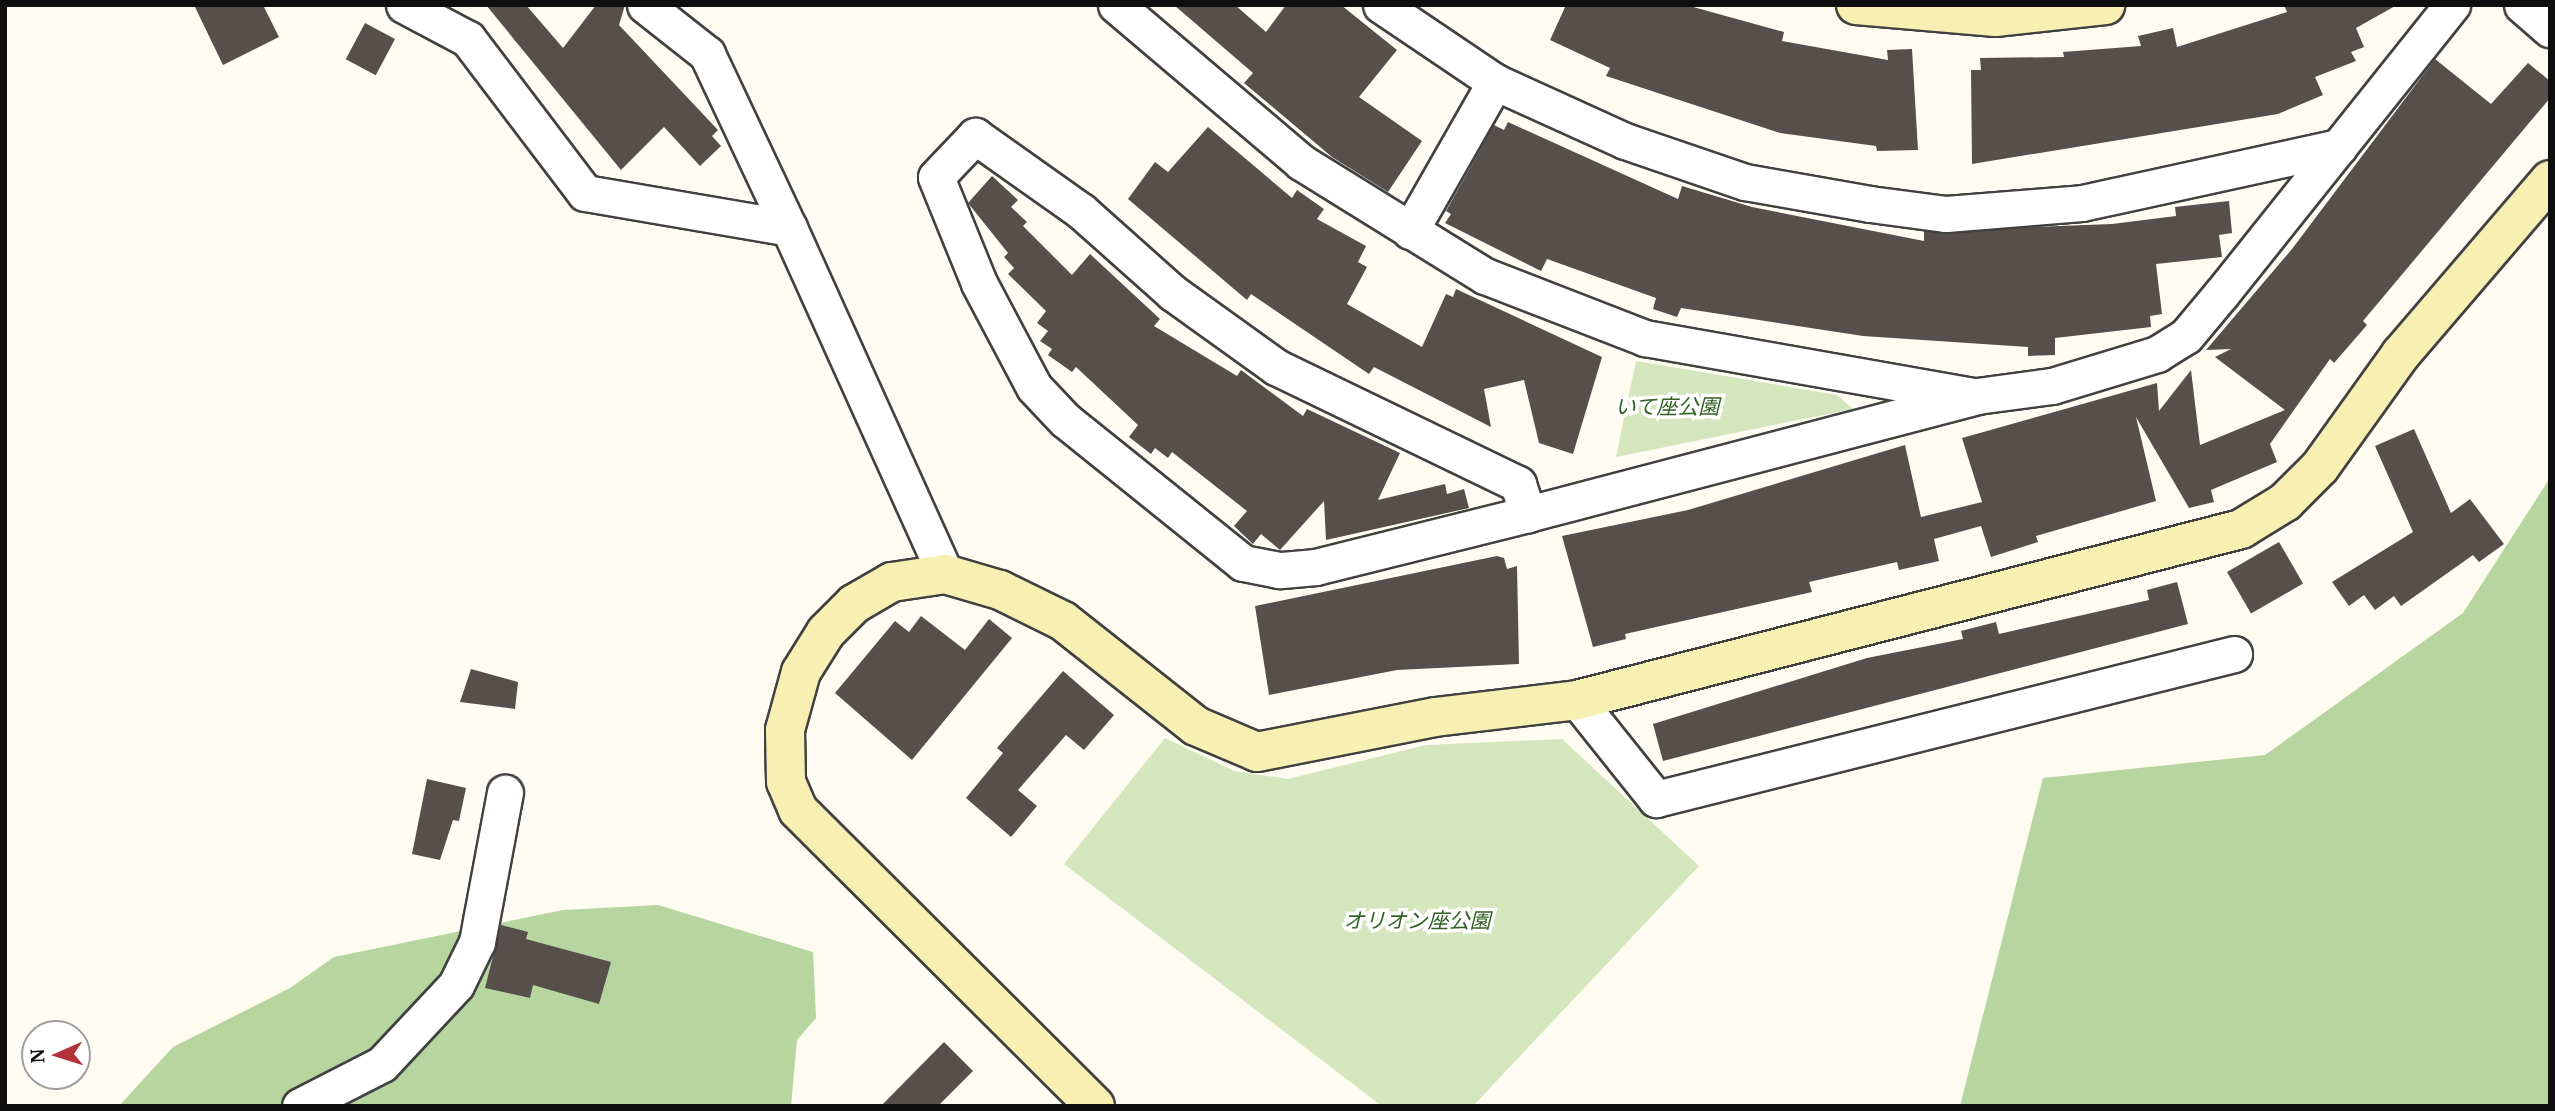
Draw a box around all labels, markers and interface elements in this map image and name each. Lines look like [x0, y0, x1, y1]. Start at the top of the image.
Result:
park label: いて座公園 [1615, 393, 1719, 419]
park label: オリオン座公園 [1344, 907, 1490, 933]
north arrow [21, 1020, 91, 1090]
text: N [24, 1048, 49, 1064]

